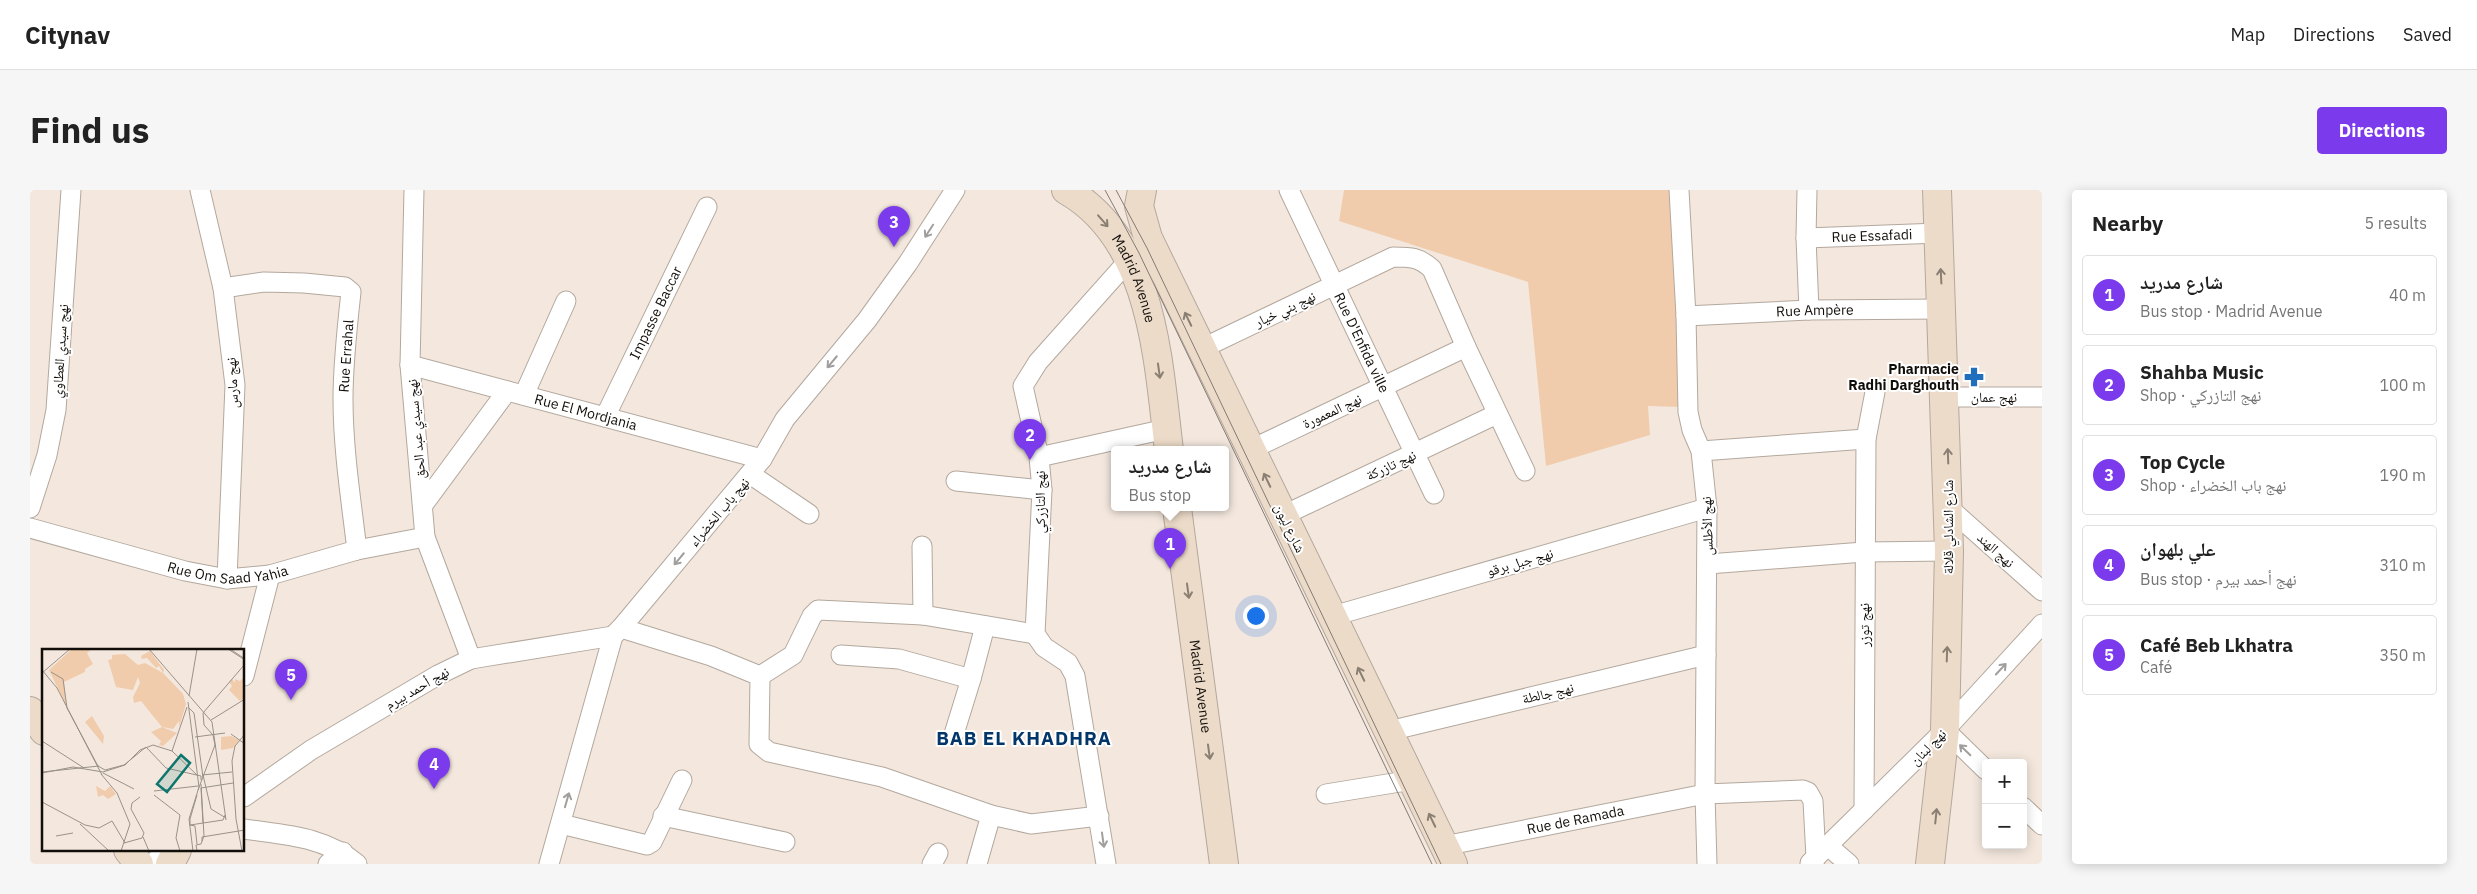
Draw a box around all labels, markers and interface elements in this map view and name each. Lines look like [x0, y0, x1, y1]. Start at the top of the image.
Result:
text: Citynav [25, 19, 110, 51]
text: Map [2230, 23, 2265, 46]
text: Directions [2293, 23, 2375, 46]
text: Saved [2403, 23, 2452, 46]
text: Find us [30, 107, 149, 153]
button: Directions [2317, 107, 2447, 154]
pin: 3 [878, 206, 910, 247]
text: Nearby [2092, 209, 2163, 237]
text: 5 results [2364, 213, 2427, 233]
one-way arrow [1097, 215, 1108, 228]
one-way arrow [923, 224, 934, 238]
street label: Rue Essafadi [1831, 225, 1913, 246]
street label: Madrid Avenue [1108, 231, 1159, 325]
street label: Impasse Baccar [625, 263, 686, 362]
one-way arrow [1936, 269, 1945, 285]
text: شارع مدريد [2140, 270, 2223, 294]
text: 1 [2104, 285, 2114, 305]
text: 40 m [2389, 285, 2426, 305]
street label: نهج بني خيار [1251, 287, 1320, 334]
street label: Rue D'Enfida ville [1330, 289, 1394, 396]
street label: Rue Ampère [1776, 301, 1854, 321]
text: Bus stop · Madrid Avenue [2140, 301, 2323, 321]
street label: نهج سيدي العطاوي [48, 303, 75, 399]
one-way arrow [1183, 311, 1193, 326]
street label: Rue Errahal [334, 319, 358, 393]
one-way arrow [827, 355, 838, 368]
street label: نهج مارس [222, 357, 243, 409]
place label: Pharmacie Radhi Darghouth [1848, 360, 1959, 394]
text: Shahba Music [2140, 360, 2264, 384]
one-way arrow [1154, 362, 1164, 378]
pharmacy icon: Pharmacie Radhi Darghouth [1963, 366, 1985, 388]
text: 2 [2104, 375, 2114, 395]
text: 100 m [2379, 375, 2426, 395]
street label: نهج سيدي عبد الحق [403, 378, 432, 480]
text: Shop · نهج التازركي [2140, 385, 2261, 405]
street label: نهج عمان [1971, 388, 2017, 407]
street label: نهج المعمورة [1300, 389, 1365, 433]
street label: Rue El Mordjania [533, 390, 640, 434]
pin: 2 [1014, 419, 1046, 460]
popup [1111, 446, 1229, 511]
street label: نهج تازركة [1363, 446, 1419, 485]
one-way arrow [1943, 448, 1952, 464]
text: Top Cycle [2140, 450, 2225, 474]
text: شارع مدريد [1129, 454, 1212, 478]
text: 3 [2104, 465, 2114, 485]
text: 190 m [2379, 465, 2426, 485]
street label: نهج التازركي [1031, 470, 1052, 533]
one-way arrow [1262, 473, 1272, 488]
street label: نهج باب الخضراء [685, 474, 754, 551]
text: Shop · نهج باب الخضراء [2140, 475, 2286, 495]
street label: شارع الشادلي قلالة [1939, 480, 1960, 574]
text: Bus stop [1129, 485, 1191, 505]
street label: نهج الأطلس [1697, 496, 1718, 556]
street label: شارع ليون [1269, 500, 1310, 556]
pin: 1 [1154, 528, 1186, 569]
street label: نهج الهند [1973, 529, 2019, 572]
text: علي بلهوان [2140, 537, 2216, 561]
street label: نهج جبل برقو [1485, 544, 1556, 581]
one-way arrow [674, 552, 685, 565]
text: 4 [2104, 555, 2114, 575]
text: 310 m [2379, 555, 2426, 575]
street label: Rue Om Saad Yahia [165, 558, 290, 588]
text: Bus stop · نهج أحمد بيرم [2140, 569, 2297, 589]
one-way arrow [1183, 582, 1193, 598]
your location [1243, 603, 1269, 629]
street label: نهج توزر [1855, 603, 1874, 648]
text: Café Beb Lkhatra [2140, 633, 2293, 657]
street label: Madrid Avenue [1185, 639, 1216, 734]
text: 5 [2104, 645, 2114, 665]
text: 350 m [2379, 645, 2426, 665]
one-way arrow [1942, 646, 1951, 662]
inset map [42, 649, 245, 852]
text: Café [2140, 657, 2172, 677]
pin: 5 [275, 659, 307, 700]
street label: نهج أحمد بيرم [382, 662, 453, 714]
one-way arrow [1995, 662, 2007, 675]
one-way arrow [1356, 667, 1365, 682]
street label: نهج جالطة [1520, 678, 1576, 709]
street label: نهج لبنان [1906, 725, 1951, 770]
district label: BAB EL KHADHRA [936, 726, 1112, 750]
one-way arrow [1204, 744, 1214, 760]
one-way arrow [1959, 744, 1971, 757]
pin: 4 [418, 748, 450, 789]
map controls [1982, 759, 2027, 849]
button: + [1982, 759, 2027, 804]
one-way arrow [563, 793, 572, 809]
street label: Rue de Ramada [1525, 801, 1626, 838]
button: − [1982, 804, 2027, 849]
one-way arrow [1931, 808, 1941, 824]
one-way arrow [1427, 813, 1436, 828]
one-way arrow [1098, 831, 1108, 847]

